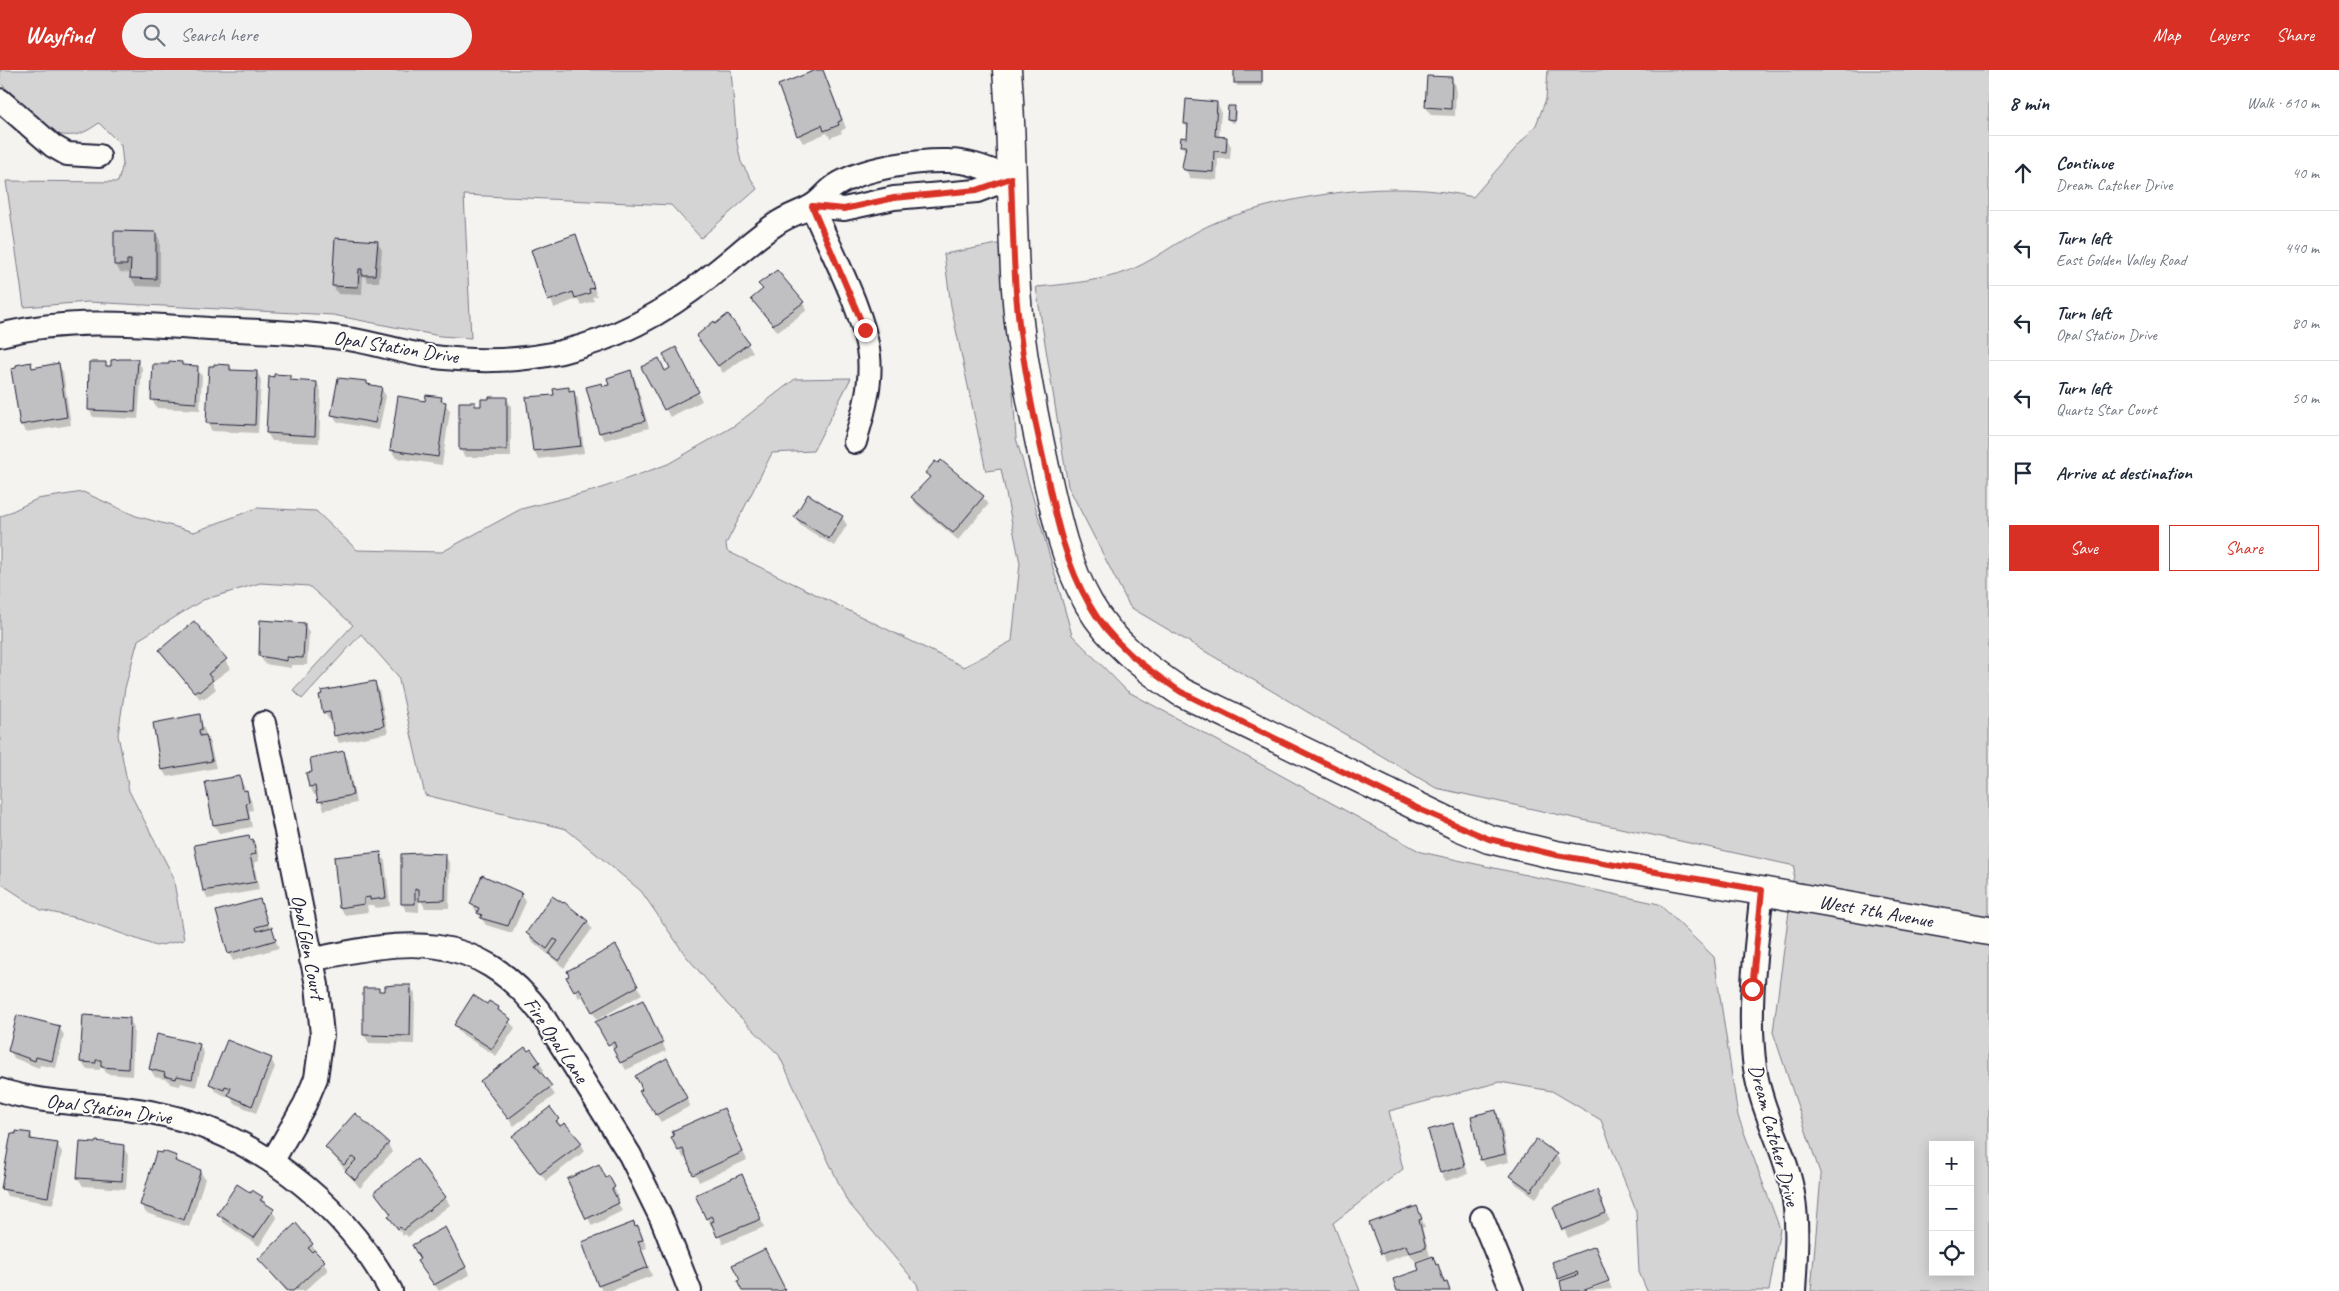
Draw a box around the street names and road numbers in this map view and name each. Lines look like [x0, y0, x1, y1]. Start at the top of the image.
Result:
street label: Opal Station Drive [332, 325, 462, 369]
street label: West 7th Avenue [1817, 889, 1936, 934]
street label: Opal Glen Court [286, 893, 331, 1005]
street label: Fire Opal Lane [518, 992, 595, 1089]
street label: Dream Catcher Drive [1743, 1061, 1805, 1210]
street label: Opal Station Drive [45, 1088, 175, 1130]

